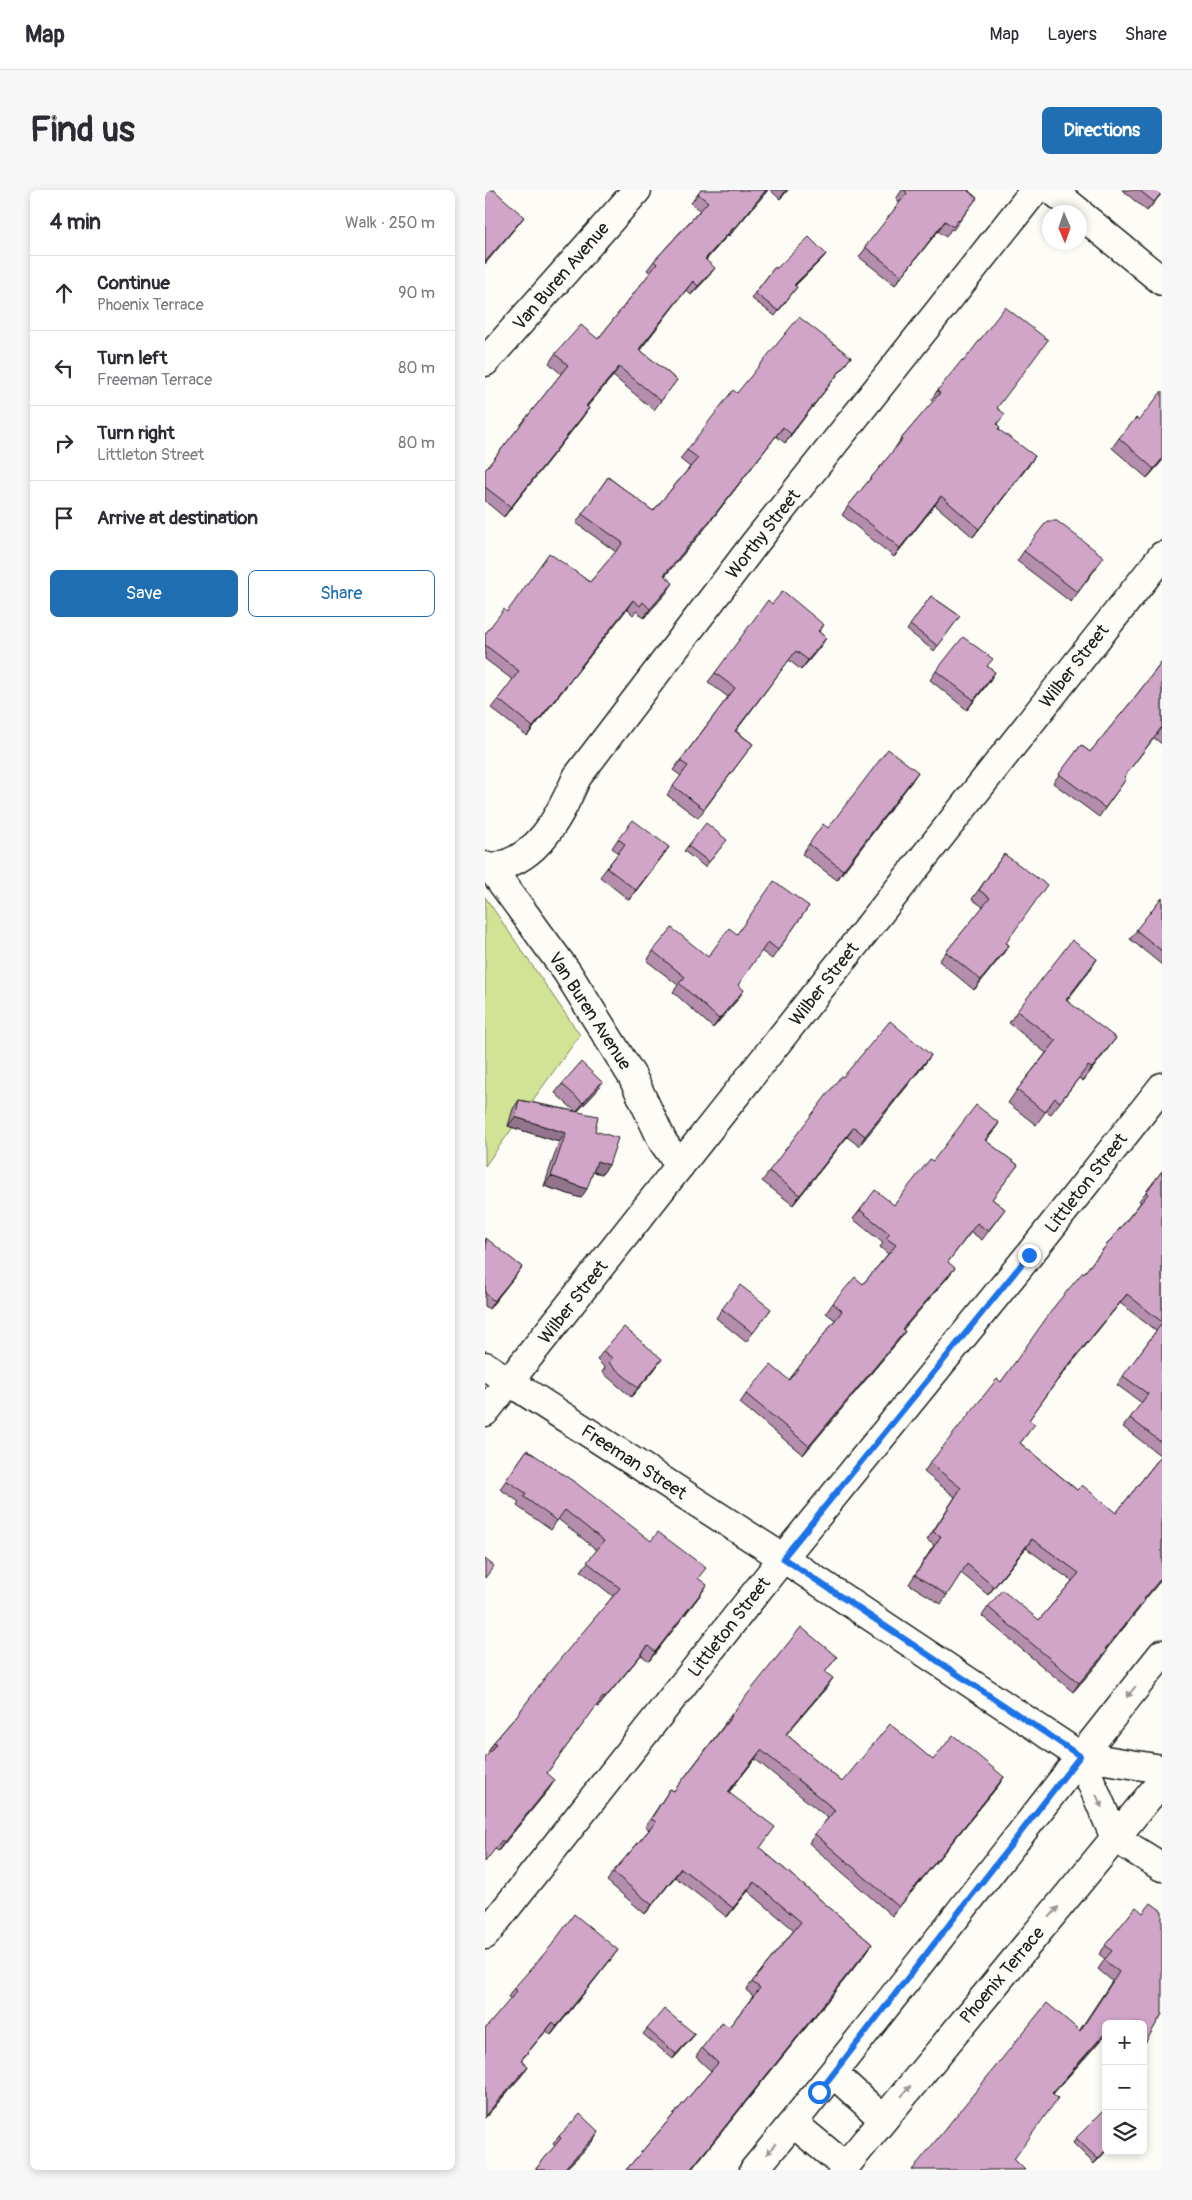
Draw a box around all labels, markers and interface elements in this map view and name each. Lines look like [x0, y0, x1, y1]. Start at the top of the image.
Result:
text: Map [25, 20, 65, 49]
text: Map [990, 23, 1019, 46]
text: Layers [1047, 23, 1097, 46]
text: Share [1125, 23, 1167, 46]
button: Directions [1042, 107, 1162, 154]
text: Find us [30, 108, 135, 152]
north arrow [1042, 205, 1087, 250]
text: 4 min [50, 209, 101, 236]
text: Walk · 250 m [345, 213, 435, 233]
street label: Van Buren Avenue [508, 217, 615, 335]
text: Continue [97, 271, 170, 295]
icon: ahead [50, 279, 78, 307]
text: 90 m [398, 283, 435, 303]
text: Phoenix Terrace [97, 295, 204, 315]
text: Turn left [97, 346, 167, 370]
icon: left [50, 354, 78, 382]
text: 80 m [398, 358, 435, 378]
text: Freeman Terrace [97, 370, 212, 390]
text: Turn right [97, 421, 175, 445]
icon: right [50, 429, 78, 457]
text: 80 m [398, 433, 435, 453]
text: Littleton Street [97, 445, 204, 465]
street label: Worthy Street [721, 484, 806, 584]
icon: arrive [50, 504, 78, 532]
text: Arrive at destination [97, 506, 258, 530]
button: Save [50, 570, 238, 617]
button: Share [248, 570, 435, 617]
street label: Wilber Street [1035, 619, 1115, 713]
street label: Wilber Street [785, 937, 865, 1031]
street label: Van Buren Avenue [543, 948, 636, 1075]
street label: Littleton Street [1040, 1128, 1133, 1238]
route end [1018, 1244, 1041, 1267]
street label: Wilber Street [534, 1255, 614, 1349]
street label: Freeman Street [577, 1420, 691, 1505]
street label: Littleton Street [683, 1572, 776, 1682]
one-way arrow [1126, 1685, 1137, 1698]
one-way arrow [1096, 1793, 1104, 1808]
one-way arrow [1048, 1906, 1059, 1918]
street label: Phoenix Terrace [955, 1922, 1050, 2029]
map controls [1102, 2020, 1147, 2155]
button: + [1102, 2020, 1147, 2065]
button: − [1102, 2065, 1147, 2110]
route start [808, 2081, 831, 2104]
one-way arrow [900, 2085, 911, 2098]
button: layers [1102, 2110, 1147, 2155]
one-way arrow [765, 2142, 776, 2155]

